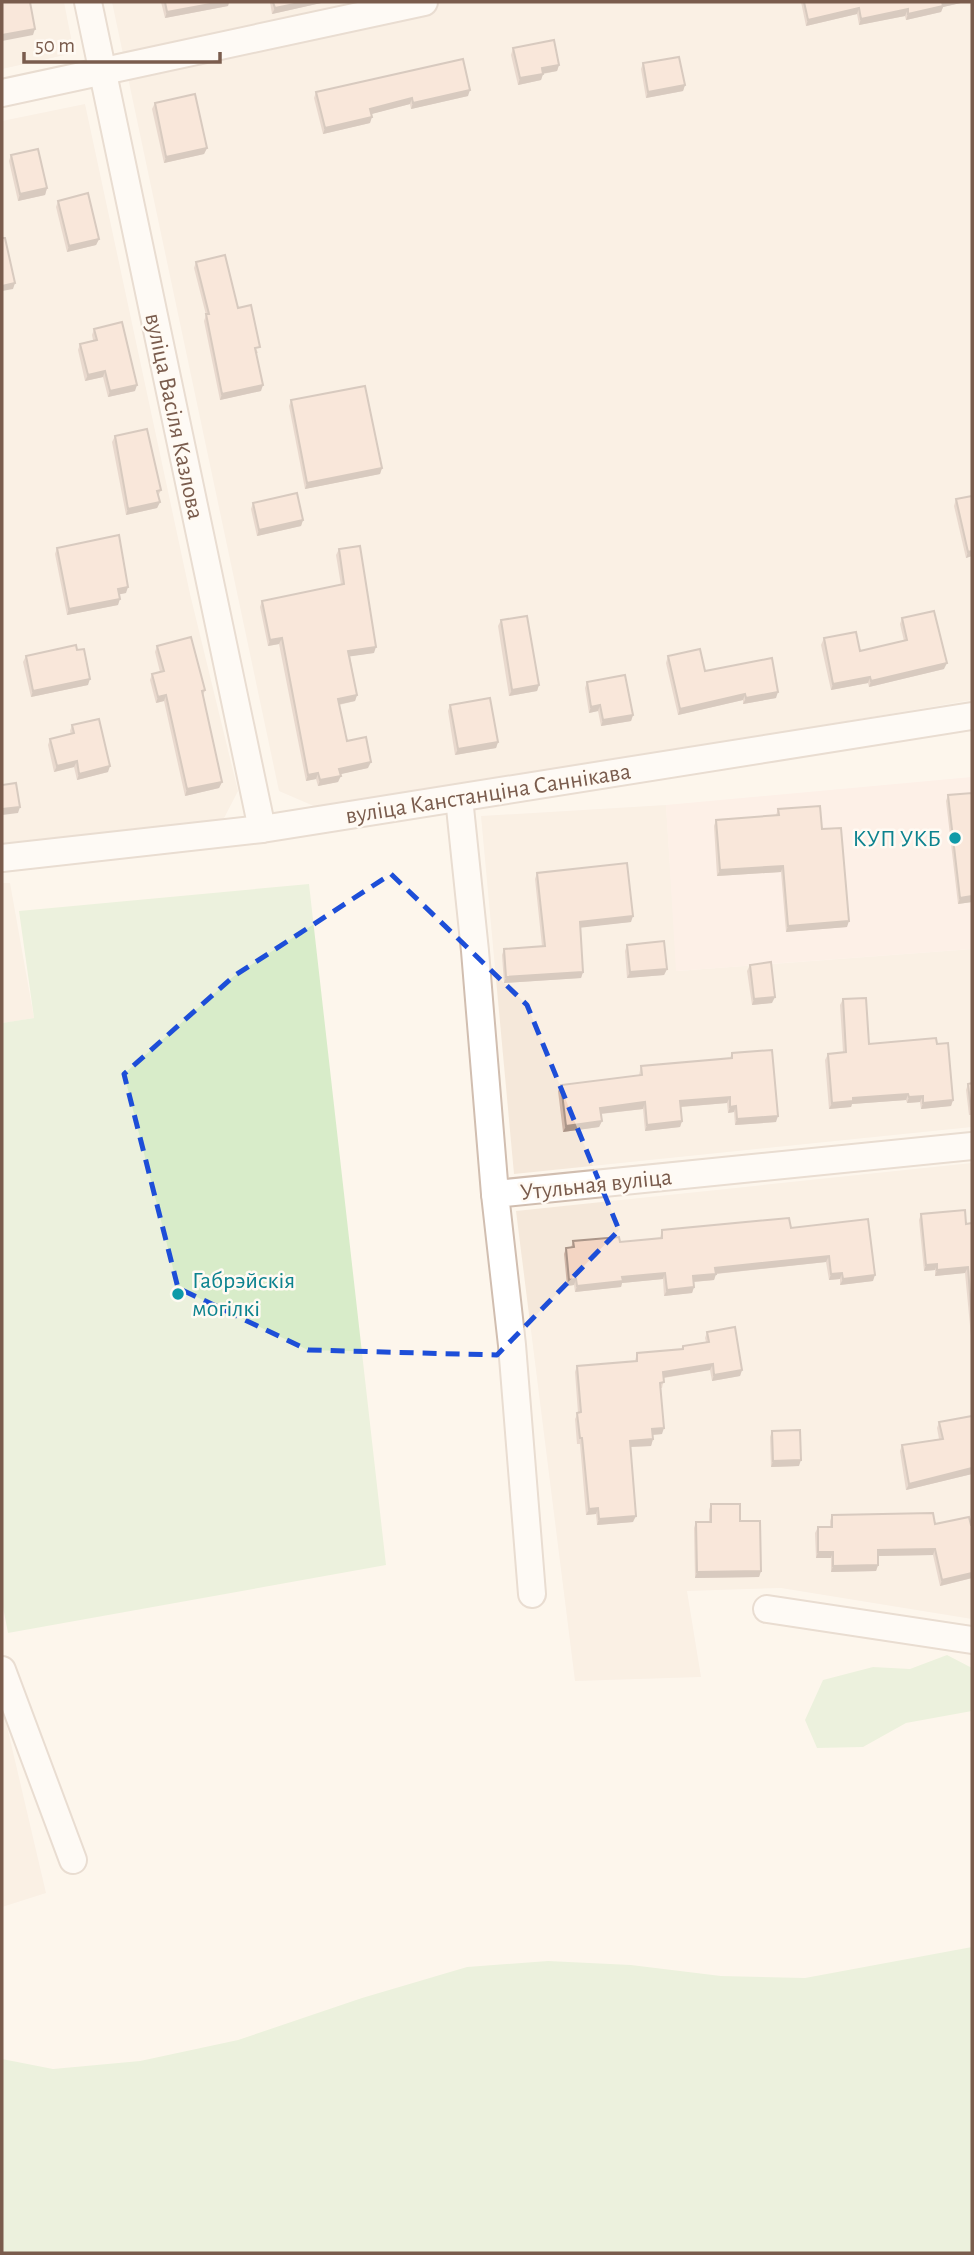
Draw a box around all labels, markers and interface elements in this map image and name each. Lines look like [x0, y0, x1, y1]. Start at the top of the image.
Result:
scale bar [24, 21, 220, 65]
text: 50 m [35, 35, 75, 56]
street label: вуліца Васіля Казлова [140, 311, 208, 522]
street label: вуліца Канстанціна Саннікава [344, 760, 633, 828]
place label: КУП УКБ [852, 827, 941, 851]
marker: КУП УКБ [947, 830, 963, 846]
street label: Утульная вуліца [519, 1165, 673, 1205]
place label: Габрэйскія могілкі [192, 1269, 295, 1321]
marker: Габрэйскія могілкі [170, 1286, 186, 1302]

